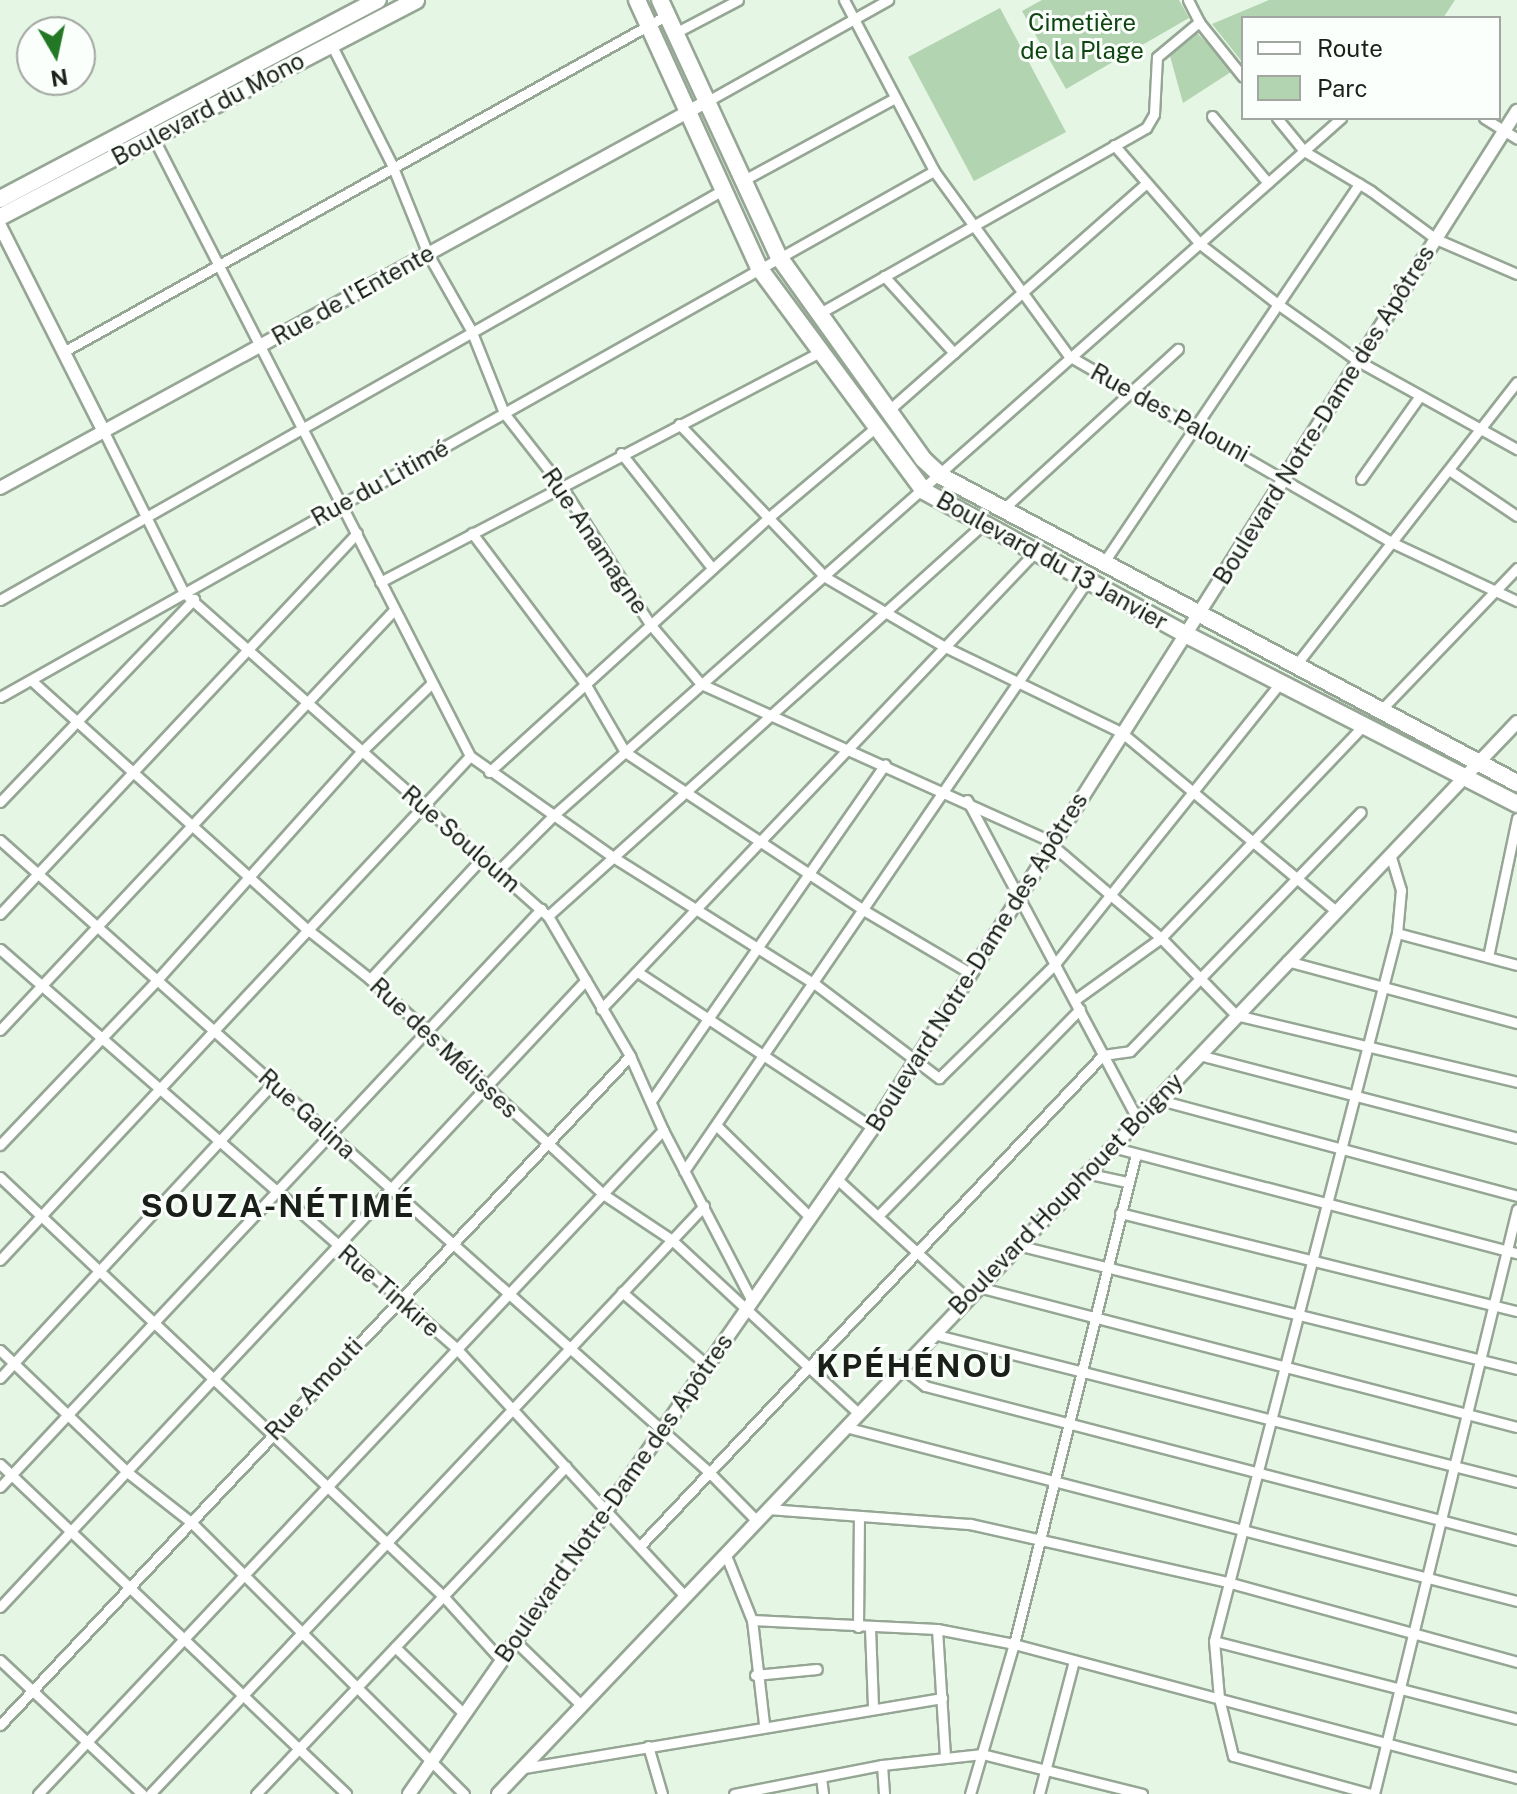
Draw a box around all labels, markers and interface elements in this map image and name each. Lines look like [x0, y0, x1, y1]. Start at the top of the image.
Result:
park label: Cimetière de la Plage [1020, 9, 1144, 65]
north arrow [16, 16, 96, 96]
legend [1241, 16, 1501, 120]
text: Route [1317, 34, 1383, 62]
street label: Boulevard du Mono [107, 46, 309, 172]
text: N [49, 64, 70, 92]
text: Parc [1317, 74, 1368, 102]
street label: Rue de l'Entente [267, 238, 439, 352]
street label: Boulevard Notre-Dame des Apôtres [1207, 240, 1441, 590]
street label: Rue des Palouni [1085, 357, 1255, 469]
street label: Rue du Litimé [306, 433, 454, 533]
street label: Rue Anamagne [536, 463, 654, 619]
street label: Boulevard du 13 Janvier [931, 485, 1173, 637]
street label: Rue Souloum [396, 780, 526, 898]
street label: Boulevard Notre-Dame des Apôtres [860, 787, 1094, 1137]
street label: Rue des Mélisses [364, 972, 524, 1124]
street label: Rue Galina [253, 1063, 361, 1165]
street label: Boulevard Houphouet Boigny [943, 1067, 1189, 1321]
district label: SOUZA-NÉTIMÉ [140, 1187, 416, 1225]
street label: Rue Tinkire [332, 1239, 446, 1343]
street label: Boulevard Notre-Dame des Apôtres [489, 1328, 739, 1668]
street label: Rue Amouti [259, 1332, 369, 1446]
district label: KPÉHÉNOU [816, 1347, 1014, 1385]

